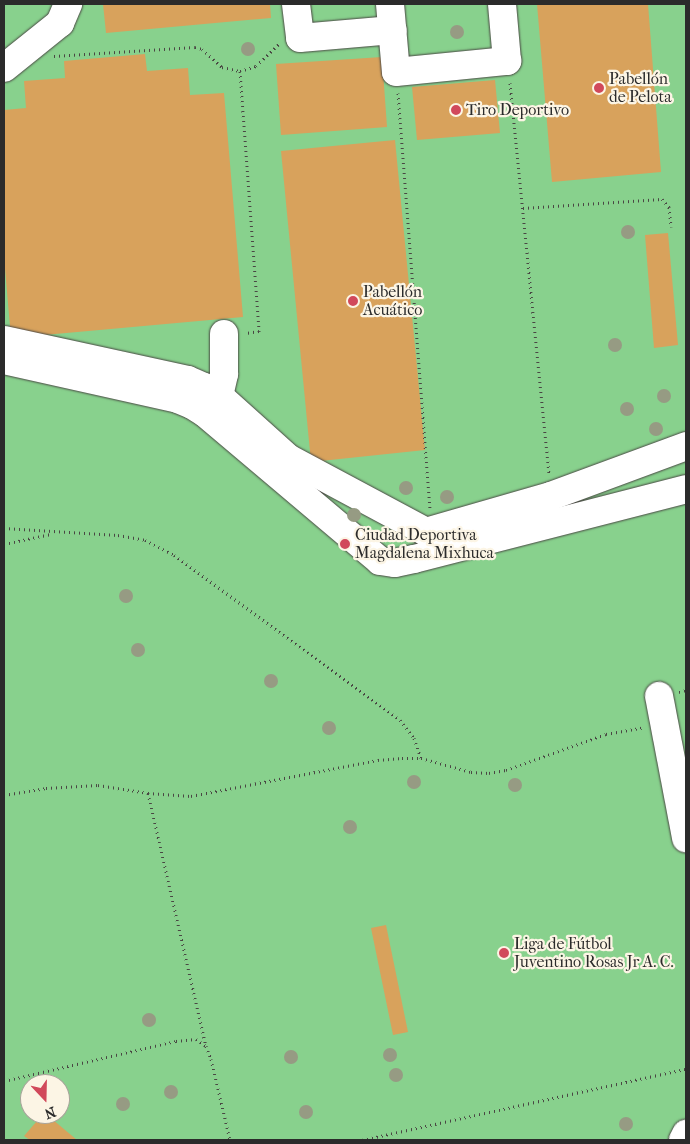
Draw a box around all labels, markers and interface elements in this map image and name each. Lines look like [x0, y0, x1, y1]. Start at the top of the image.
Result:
place label: Pabellón de Pelota [609, 69, 672, 107]
marker: Pabellón de Pelota [593, 82, 605, 94]
place label: Tiro Deportivo [466, 100, 569, 120]
marker: Tiro Deportivo [450, 104, 462, 116]
place label: Pabellón Acuático [363, 282, 422, 320]
marker: Pabellón Acuático [347, 295, 359, 307]
place label: Ciudad Deportiva Magdalena Mixhuca [355, 525, 494, 563]
marker: Ciudad Deportiva Magdalena Mixhuca [339, 538, 351, 550]
place label: Liga de Fútbol Juventino Rosas Jr A. C. [514, 934, 674, 972]
marker: Liga de Fútbol Juventino Rosas Jr A. C. [498, 947, 510, 959]
north arrow [20, 1074, 70, 1124]
text: N [42, 1103, 58, 1122]

